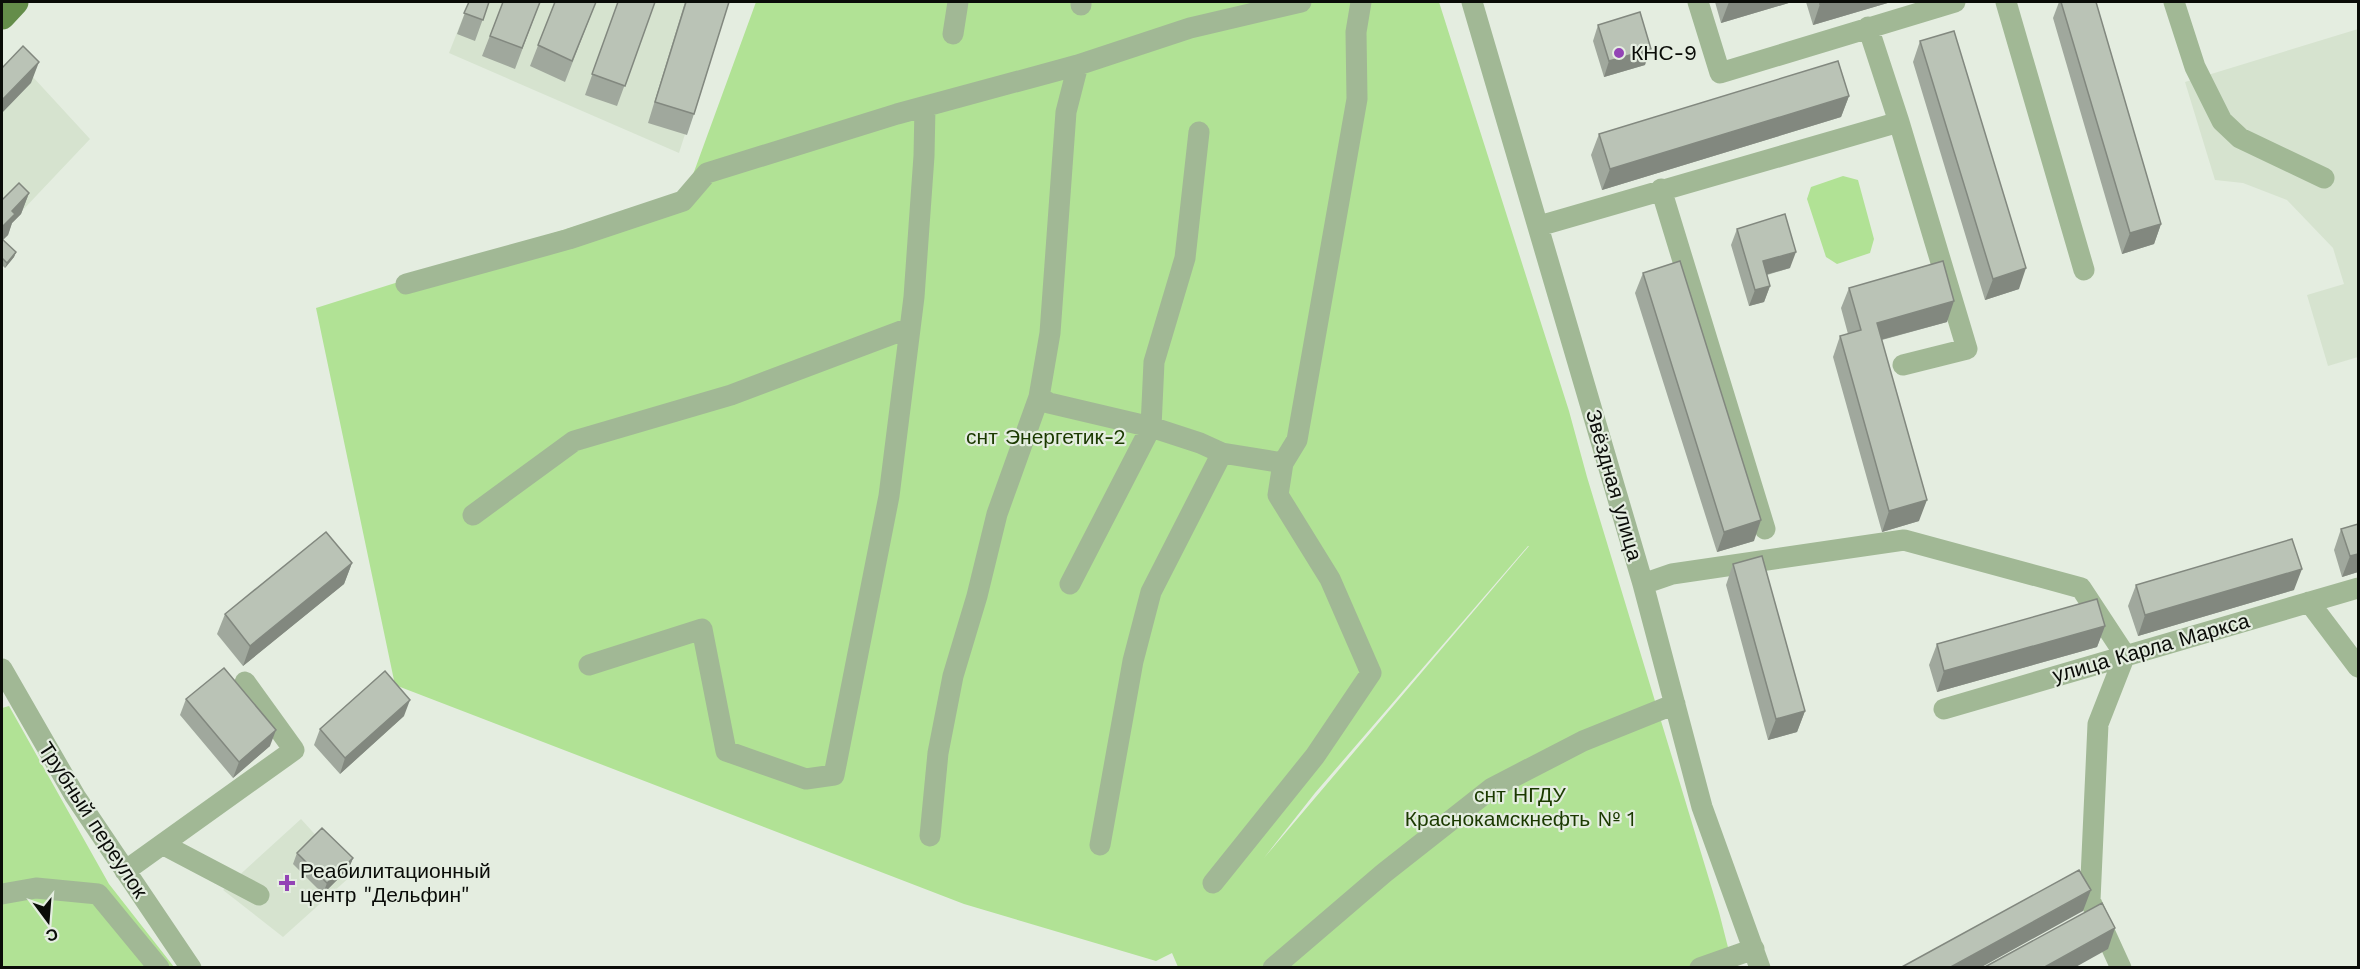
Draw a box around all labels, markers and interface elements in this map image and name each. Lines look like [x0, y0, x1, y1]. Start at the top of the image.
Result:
place label: КНС-9 [1631, 40, 1697, 65]
marker: КНС-9 [1612, 46, 1626, 60]
street label: Звёздная улица [1581, 406, 1648, 564]
park label: снт Энергетик-2 [966, 424, 1126, 449]
street label: улица Карла Маркса [2050, 607, 2252, 688]
street label: Трубный переулок [34, 737, 154, 903]
park label: снт НГДУ Краснокамскнефть № 1 [1405, 782, 1635, 831]
place label: Реабилитационный центр "Дельфин" [300, 858, 491, 907]
marker: Реабилитационный центр "Дельфин" [278, 874, 296, 892]
north arrow [18, 891, 78, 951]
text: С [43, 924, 60, 946]

